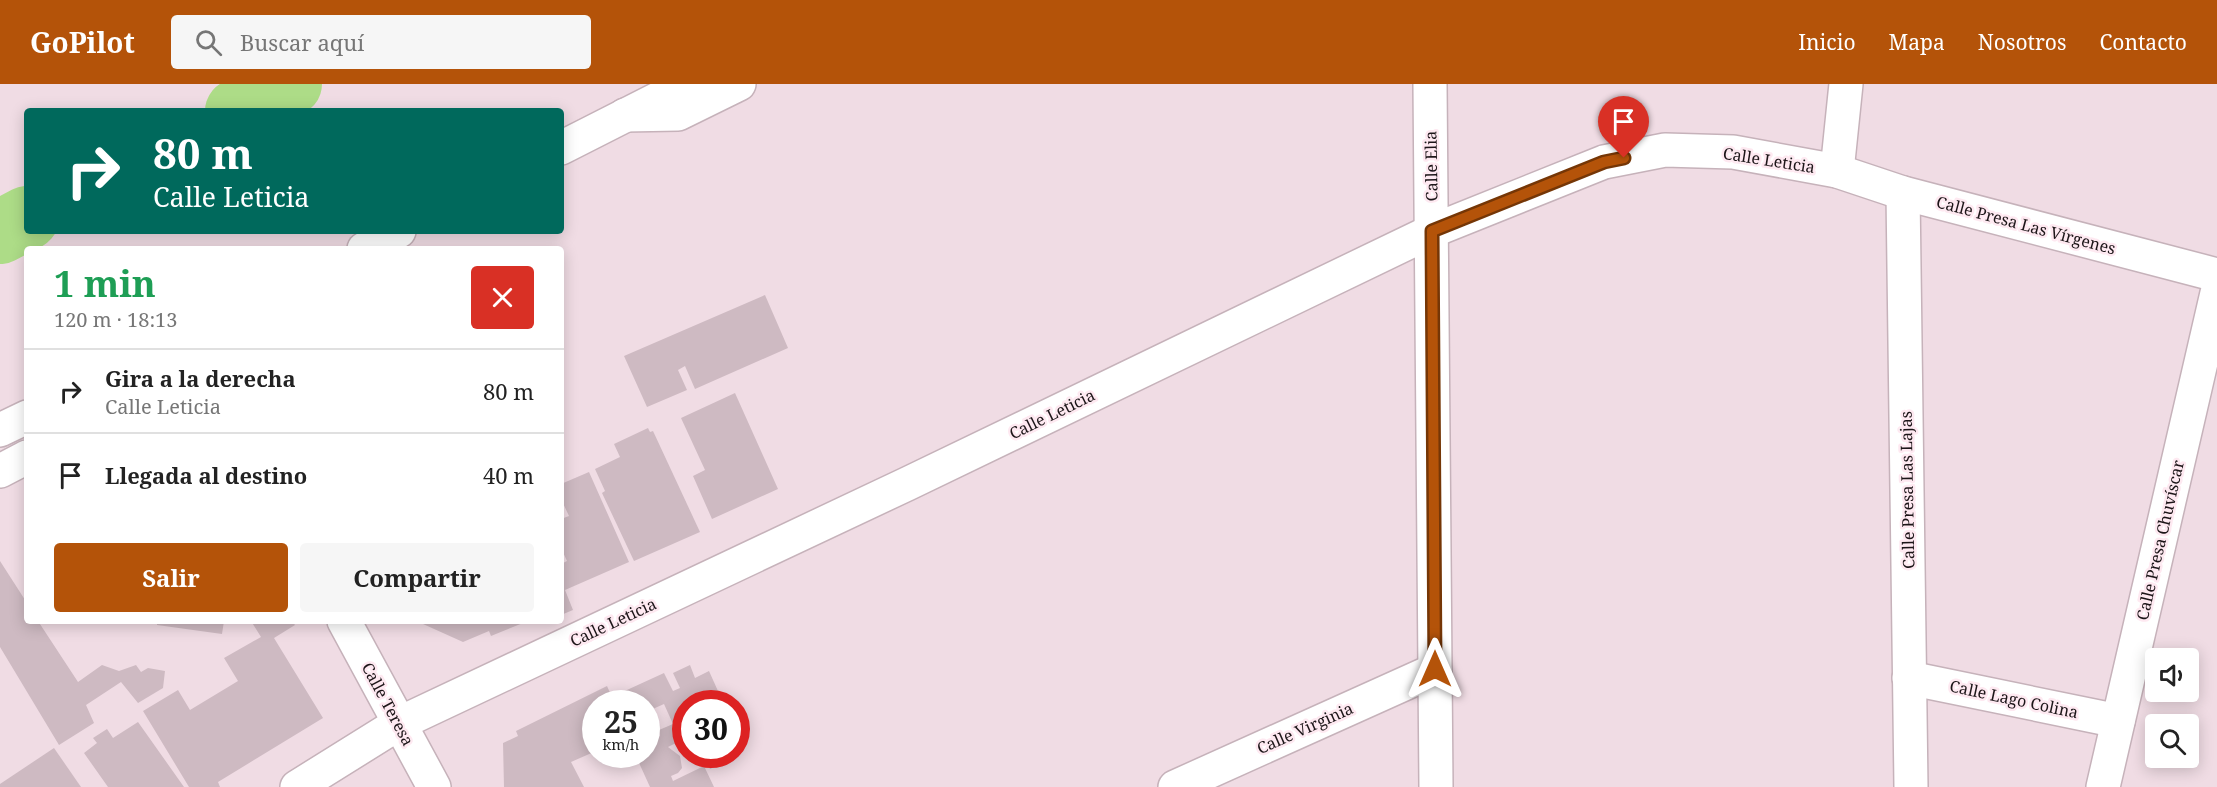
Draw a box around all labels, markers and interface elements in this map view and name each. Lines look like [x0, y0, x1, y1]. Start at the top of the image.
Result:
search box [171, 15, 591, 69]
text: GoPilot [30, 23, 135, 61]
icon: search [192, 26, 225, 59]
text: Buscar aquí [240, 27, 364, 57]
text: Inicio [1798, 28, 1856, 56]
text: Mapa [1889, 28, 1945, 56]
text: Nosotros [1978, 28, 2066, 56]
text: Contacto [2099, 28, 2187, 56]
pin [1598, 96, 1649, 158]
icon: arrive [1607, 105, 1640, 138]
text: 80 m [153, 124, 253, 181]
street label: Calle Elia [1419, 131, 1443, 201]
icon: right [54, 132, 132, 210]
street label: Calle Leticia [1721, 142, 1817, 178]
text: Calle Leticia [153, 178, 310, 215]
street label: Calle Presa Las Vírgenes [1934, 190, 2118, 260]
text: 1 min [54, 259, 156, 308]
button: close [471, 266, 534, 329]
text: 120 m · 18:13 [54, 306, 177, 333]
text: Gira a la derecha [105, 363, 296, 393]
icon: right [54, 375, 87, 408]
text: 80 m [483, 376, 534, 406]
street label: Calle Leticia [1005, 384, 1099, 444]
text: Calle Leticia [105, 393, 221, 420]
street label: Calle Presa Las Lajas [1895, 411, 1919, 569]
street label: Calle Presa Chuvíscar [2131, 457, 2189, 622]
icon: arrive [54, 459, 87, 492]
text: Llegada al destino [105, 460, 307, 490]
text: 40 m [483, 460, 534, 490]
button: Salir [54, 543, 288, 612]
button: Compartir [300, 543, 534, 612]
street label: Calle Leticia [566, 592, 660, 652]
position arrow [1403, 637, 1467, 701]
map controls [2145, 648, 2199, 768]
button: sound [2145, 648, 2199, 702]
street label: Calle Teresa [357, 658, 419, 750]
street label: Calle Lago Colina [1948, 675, 2080, 723]
speed limit sign: 30 [672, 690, 750, 768]
street label: Calle Virginia [1253, 697, 1357, 759]
text: 25 [604, 701, 638, 742]
button: search [2145, 714, 2199, 768]
text: km/h [603, 734, 639, 754]

